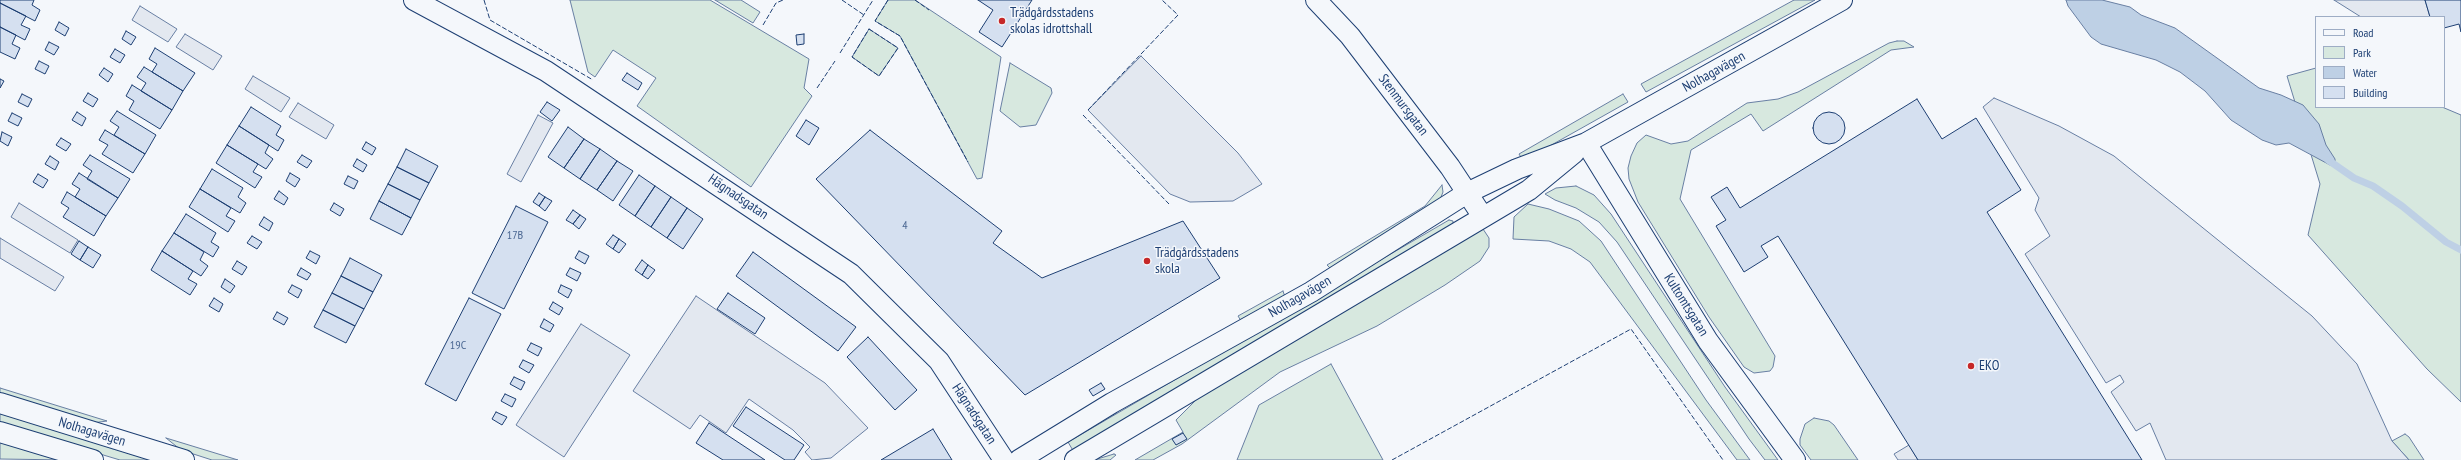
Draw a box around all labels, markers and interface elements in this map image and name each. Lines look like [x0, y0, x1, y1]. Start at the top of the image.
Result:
place label: Trädgårdsstadens skolas idrottshall [1010, 5, 1094, 38]
marker: Trädgårdsstadens skolas idrottshall [997, 16, 1007, 26]
legend [2315, 16, 2445, 108]
text: Road [2353, 25, 2373, 40]
text: Park [2353, 45, 2371, 60]
street label: Nolhagavägen [1680, 48, 1748, 96]
text: Water [2353, 65, 2377, 80]
street label: Stenmursgatan [1374, 71, 1432, 139]
text: Building [2353, 85, 2388, 100]
street label: Hägnadsgatan [705, 171, 771, 223]
house number: 4 [902, 219, 908, 233]
house number: 17B [507, 229, 523, 243]
place label: Trädgårdsstadens skola [1155, 245, 1239, 278]
marker: Trädgårdsstadens skola [1142, 256, 1152, 266]
street label: Kultomtsgatan [1660, 271, 1712, 339]
street label: Nolhagavägen [1266, 272, 1334, 322]
house number: 19C [450, 339, 466, 353]
place label: EKO [1979, 358, 1999, 374]
marker: EKO [1966, 361, 1976, 371]
street label: Hägnadsgatan [948, 381, 1000, 447]
street label: Nolhagavägen [56, 414, 128, 450]

